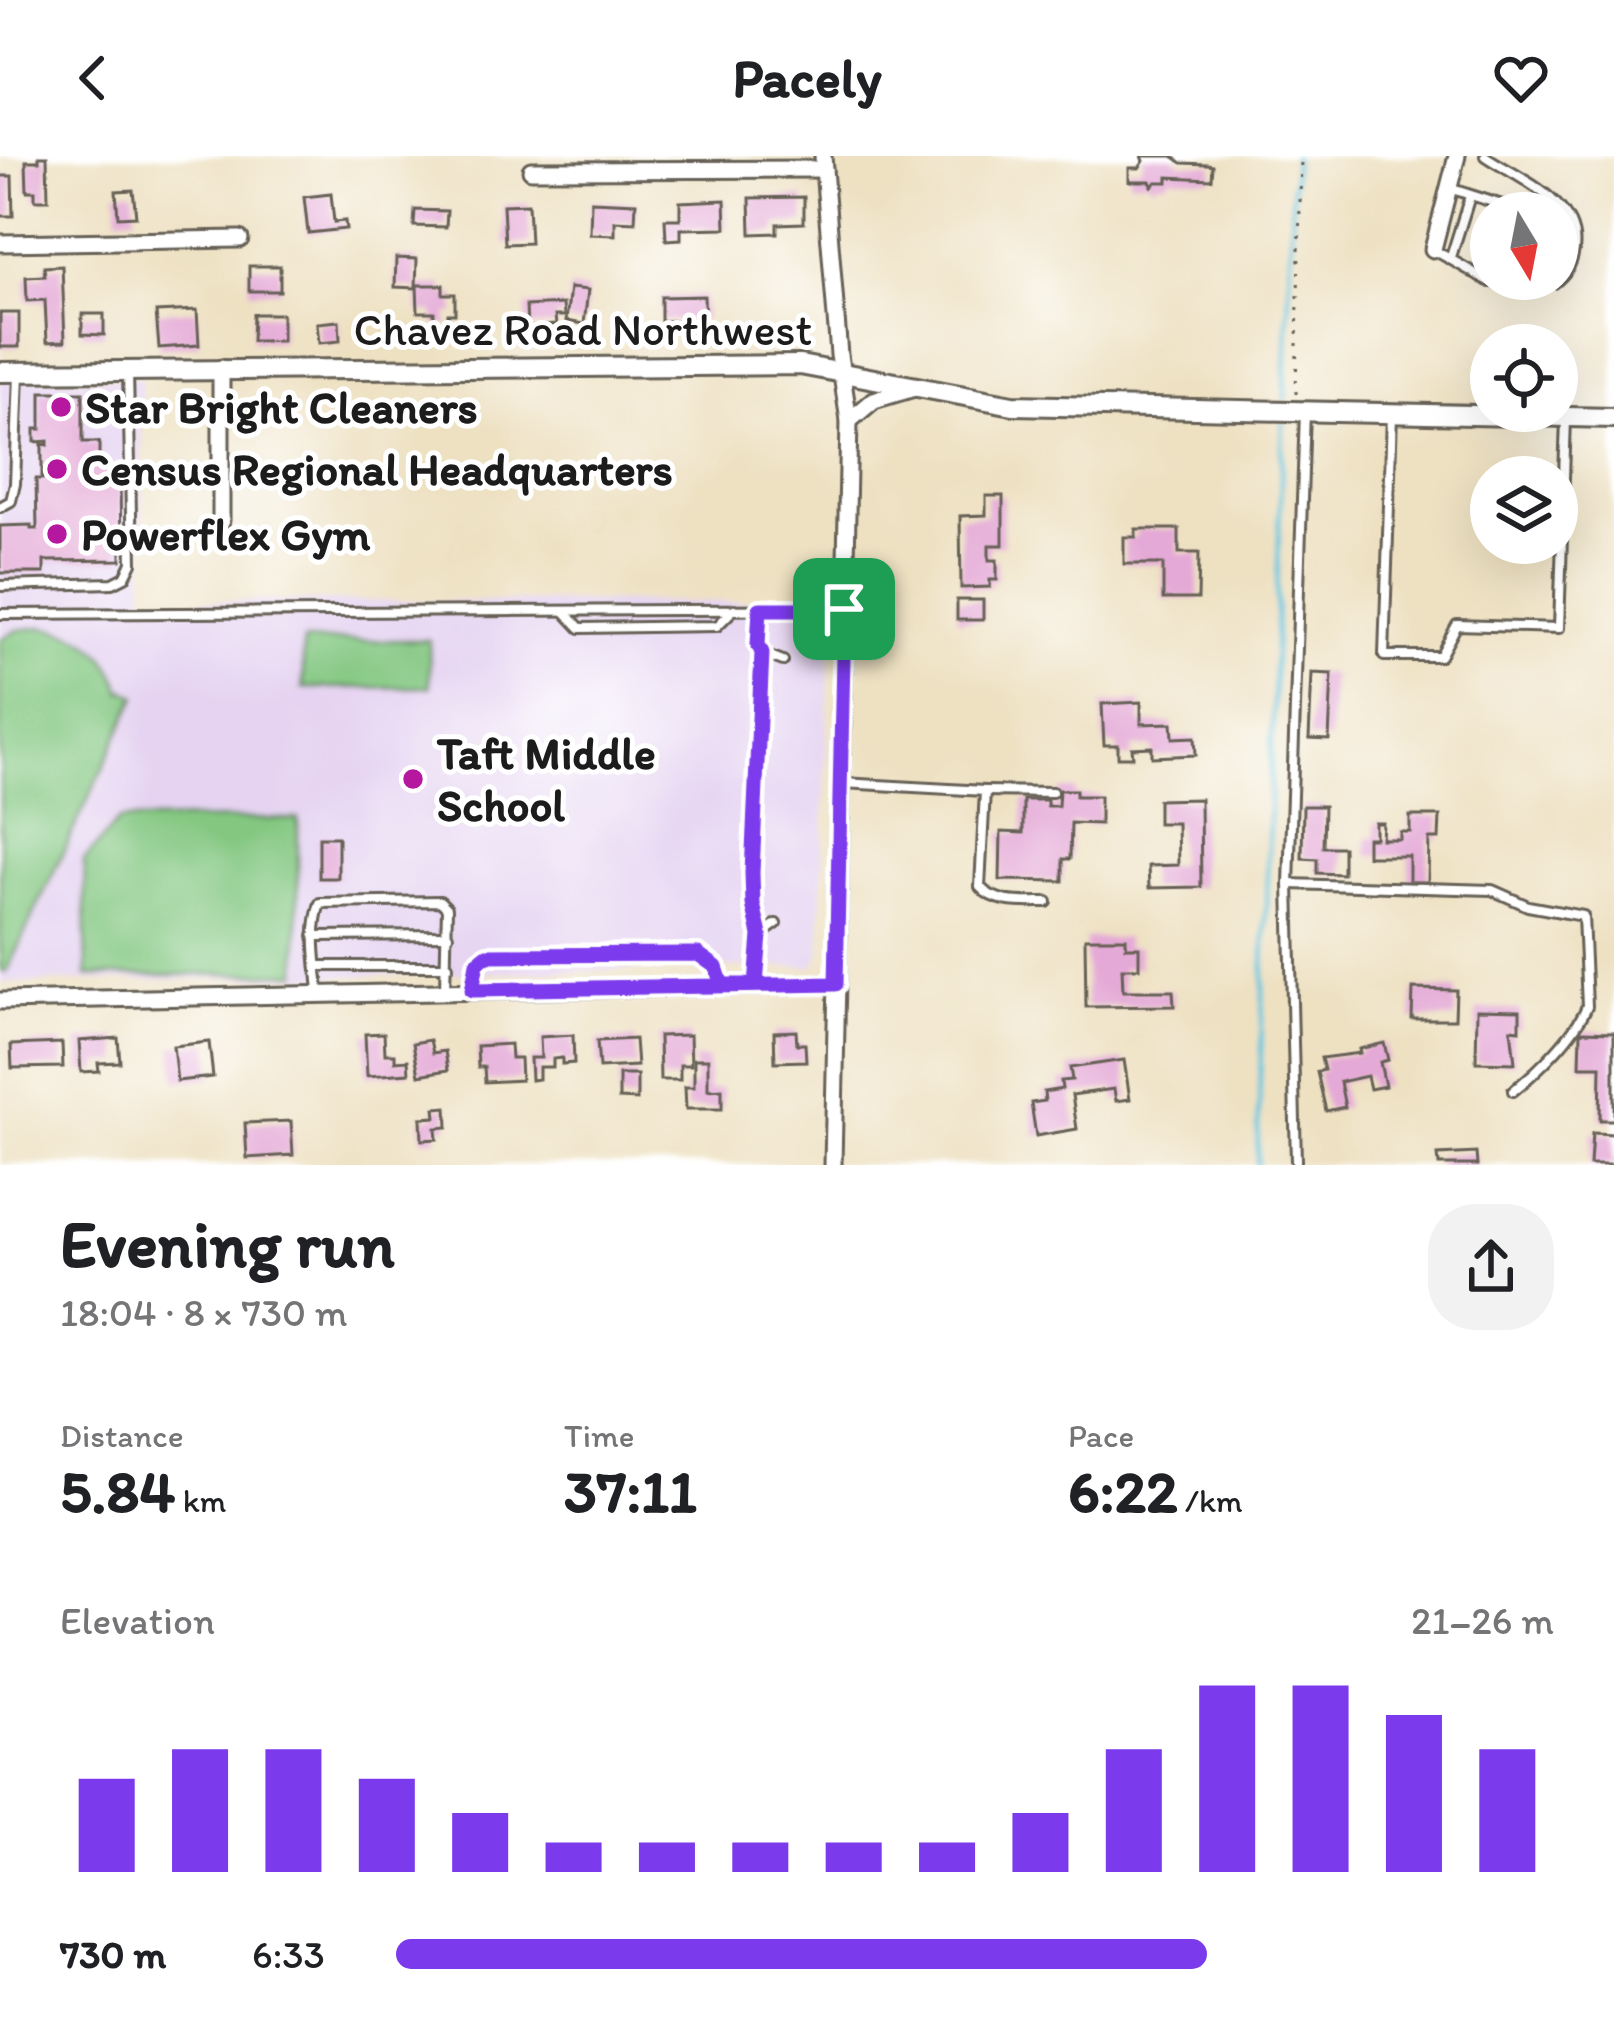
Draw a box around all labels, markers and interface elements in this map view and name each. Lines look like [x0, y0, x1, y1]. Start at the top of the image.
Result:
icon: back [60, 45, 126, 111]
icon: heart [1488, 45, 1554, 111]
text: Pacely [732, 46, 882, 111]
north arrow [1470, 192, 1578, 300]
map controls [1470, 192, 1578, 564]
street label: Chavez Road Northwest [353, 302, 813, 356]
button: locate [1470, 324, 1578, 432]
place label: Star Bright Cleaners [85, 380, 478, 434]
marker: Star Bright Cleaners [48, 394, 74, 420]
place label: Census Regional Headquarters [81, 442, 673, 496]
marker: Census Regional Headquarters [44, 456, 70, 482]
button: layers [1470, 456, 1578, 564]
place label: Powerflex Gym [81, 507, 371, 561]
marker: Powerflex Gym [44, 521, 70, 547]
pin [793, 558, 895, 660]
icon: arrive [811, 576, 877, 642]
place label: Taft Middle School [436, 726, 656, 832]
marker: Taft Middle School [400, 766, 426, 792]
text: Evening run [60, 1204, 395, 1284]
button: share [1428, 1204, 1554, 1330]
text: 18:04 · 8 × 730 m [60, 1289, 348, 1336]
text: Distance [60, 1416, 184, 1455]
text: Time [564, 1416, 634, 1455]
text: Pace [1068, 1416, 1134, 1455]
text: 5.84 [60, 1455, 175, 1527]
text: 37:11 [564, 1455, 697, 1527]
text: 6:22 [1068, 1455, 1178, 1527]
text: km [175, 1481, 226, 1520]
text: /km [1178, 1481, 1243, 1520]
text: Elevation [60, 1597, 215, 1644]
text: 21–26 m [1411, 1597, 1554, 1644]
text: 730 m [60, 1931, 166, 1978]
text: 6:33 [252, 1931, 325, 1978]

